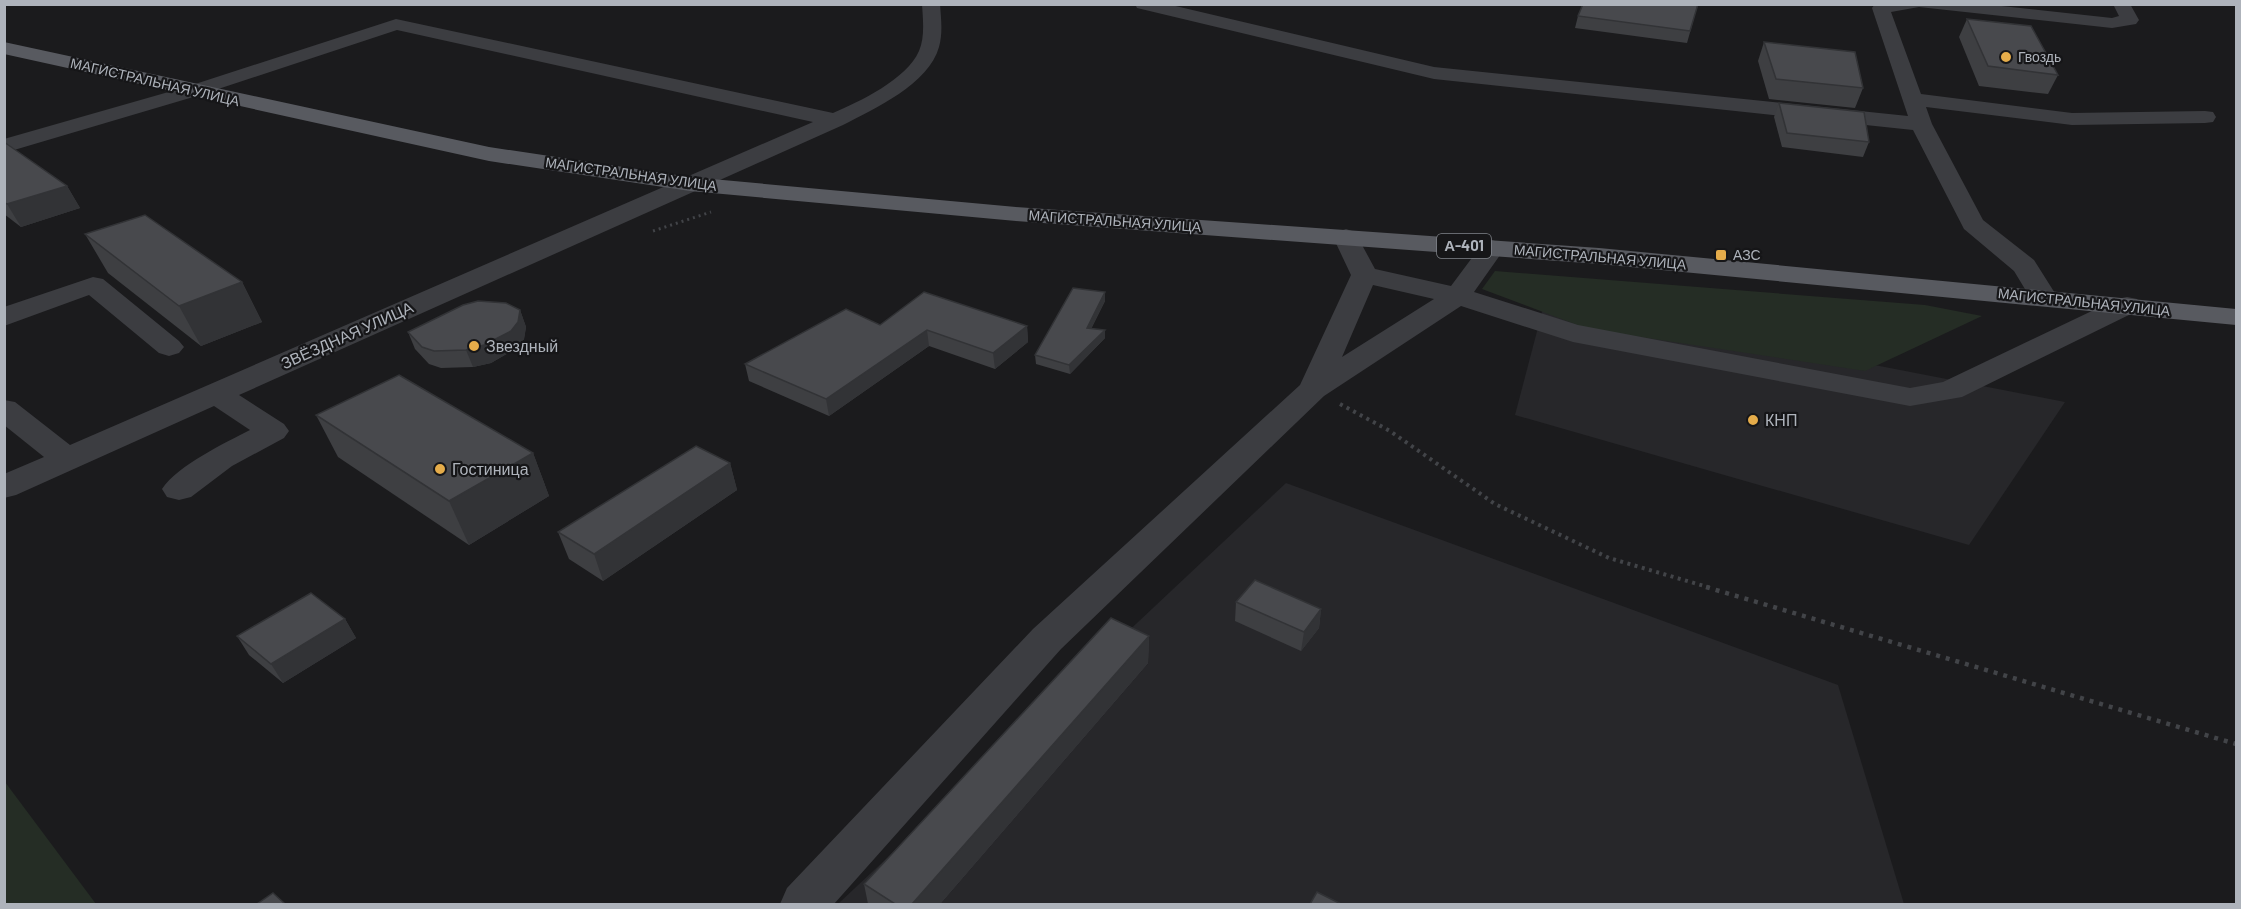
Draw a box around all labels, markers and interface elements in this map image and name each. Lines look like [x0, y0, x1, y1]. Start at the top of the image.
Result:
place label: Гвоздь [2018, 48, 2061, 65]
marker: Гвоздь [1999, 50, 2013, 64]
street label: МАГИСТРАЛЬНАЯ УЛИЦА [69, 54, 242, 109]
street label: МАГИСТРАЛЬНАЯ УЛИЦА [544, 153, 719, 194]
street label: МАГИСТРАЛЬНАЯ УЛИЦА [1028, 206, 1203, 235]
road number: А-401 [1437, 234, 1491, 258]
street label: МАГИСТРАЛЬНАЯ УЛИЦА [1513, 240, 1688, 273]
place label: АЗС [1733, 246, 1761, 263]
marker: АЗС [1714, 248, 1728, 262]
street label: МАГИСТРАЛЬНАЯ УЛИЦА [1997, 284, 2172, 319]
street label: ЗВЁЗДНАЯ УЛИЦА [278, 297, 416, 372]
place label: Звездный [486, 336, 558, 355]
marker: Звездный [467, 339, 481, 353]
place label: КНП [1765, 410, 1797, 429]
marker: КНП [1746, 413, 1760, 427]
place label: Гостиница [452, 459, 529, 478]
marker: Гостиница [433, 462, 447, 476]

